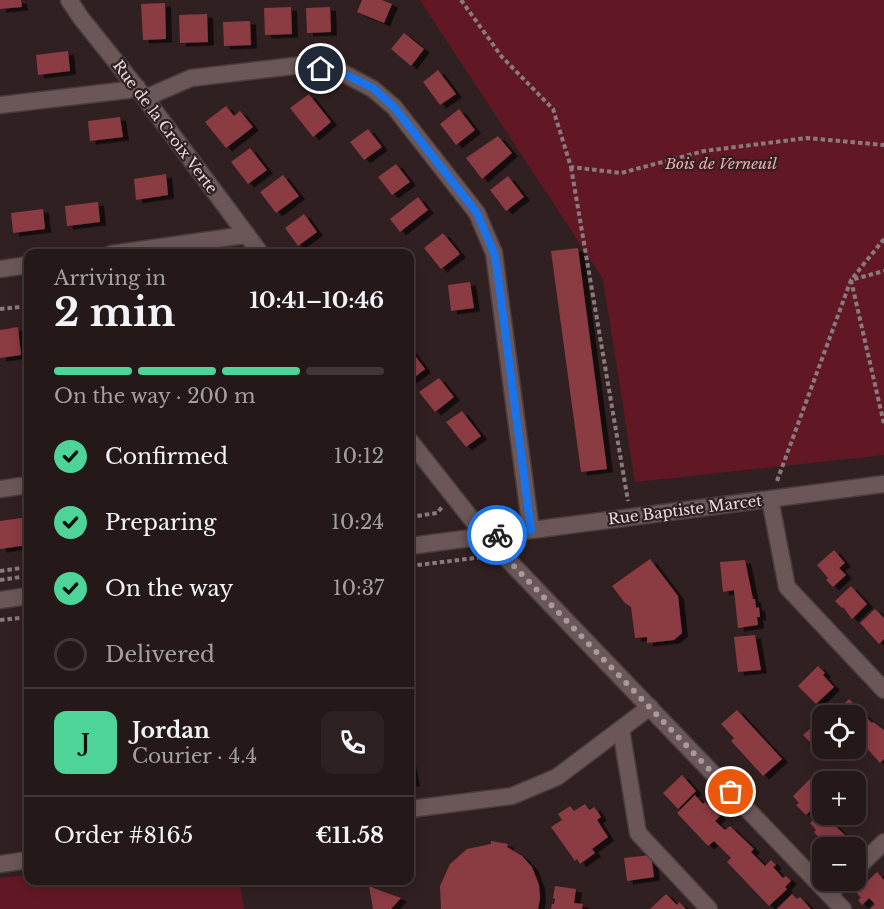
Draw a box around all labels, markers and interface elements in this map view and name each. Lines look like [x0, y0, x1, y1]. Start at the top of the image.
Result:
pin [295, 43, 346, 94]
icon: home [304, 52, 337, 85]
street label: Rue de la Croix Verte [109, 56, 222, 197]
park label: Bois de Verneuil [664, 154, 777, 173]
text: Arriving in [54, 266, 166, 290]
text: 10:41–10:46 [249, 287, 384, 314]
text: 2 min [54, 288, 175, 337]
text: On the way · 200 m [54, 384, 255, 408]
icon: check [54, 440, 87, 473]
text: Confirmed [105, 443, 228, 470]
text: 10:12 [334, 444, 384, 468]
street label: Rue Baptiste Marcet [607, 491, 763, 528]
courier [467, 505, 527, 565]
icon: check [54, 506, 87, 539]
text: Preparing [105, 509, 216, 536]
text: 10:24 [331, 510, 384, 534]
icon: bike [481, 519, 514, 552]
icon: check [54, 572, 87, 605]
text: On the way [105, 575, 233, 602]
text: 10:37 [333, 576, 384, 600]
text: Delivered [105, 641, 215, 668]
map controls [812, 705, 866, 891]
button: locate [812, 705, 866, 759]
button: phone [321, 711, 384, 774]
text: Jordan [132, 717, 210, 744]
text: J [81, 729, 90, 756]
text: Courier · 4.4 [132, 744, 257, 768]
pin [705, 766, 756, 817]
button: + [812, 771, 866, 825]
icon: bag [714, 775, 747, 808]
text: Order #8165 [54, 822, 193, 849]
text: €11.58 [315, 822, 384, 849]
button: − [812, 837, 866, 891]

